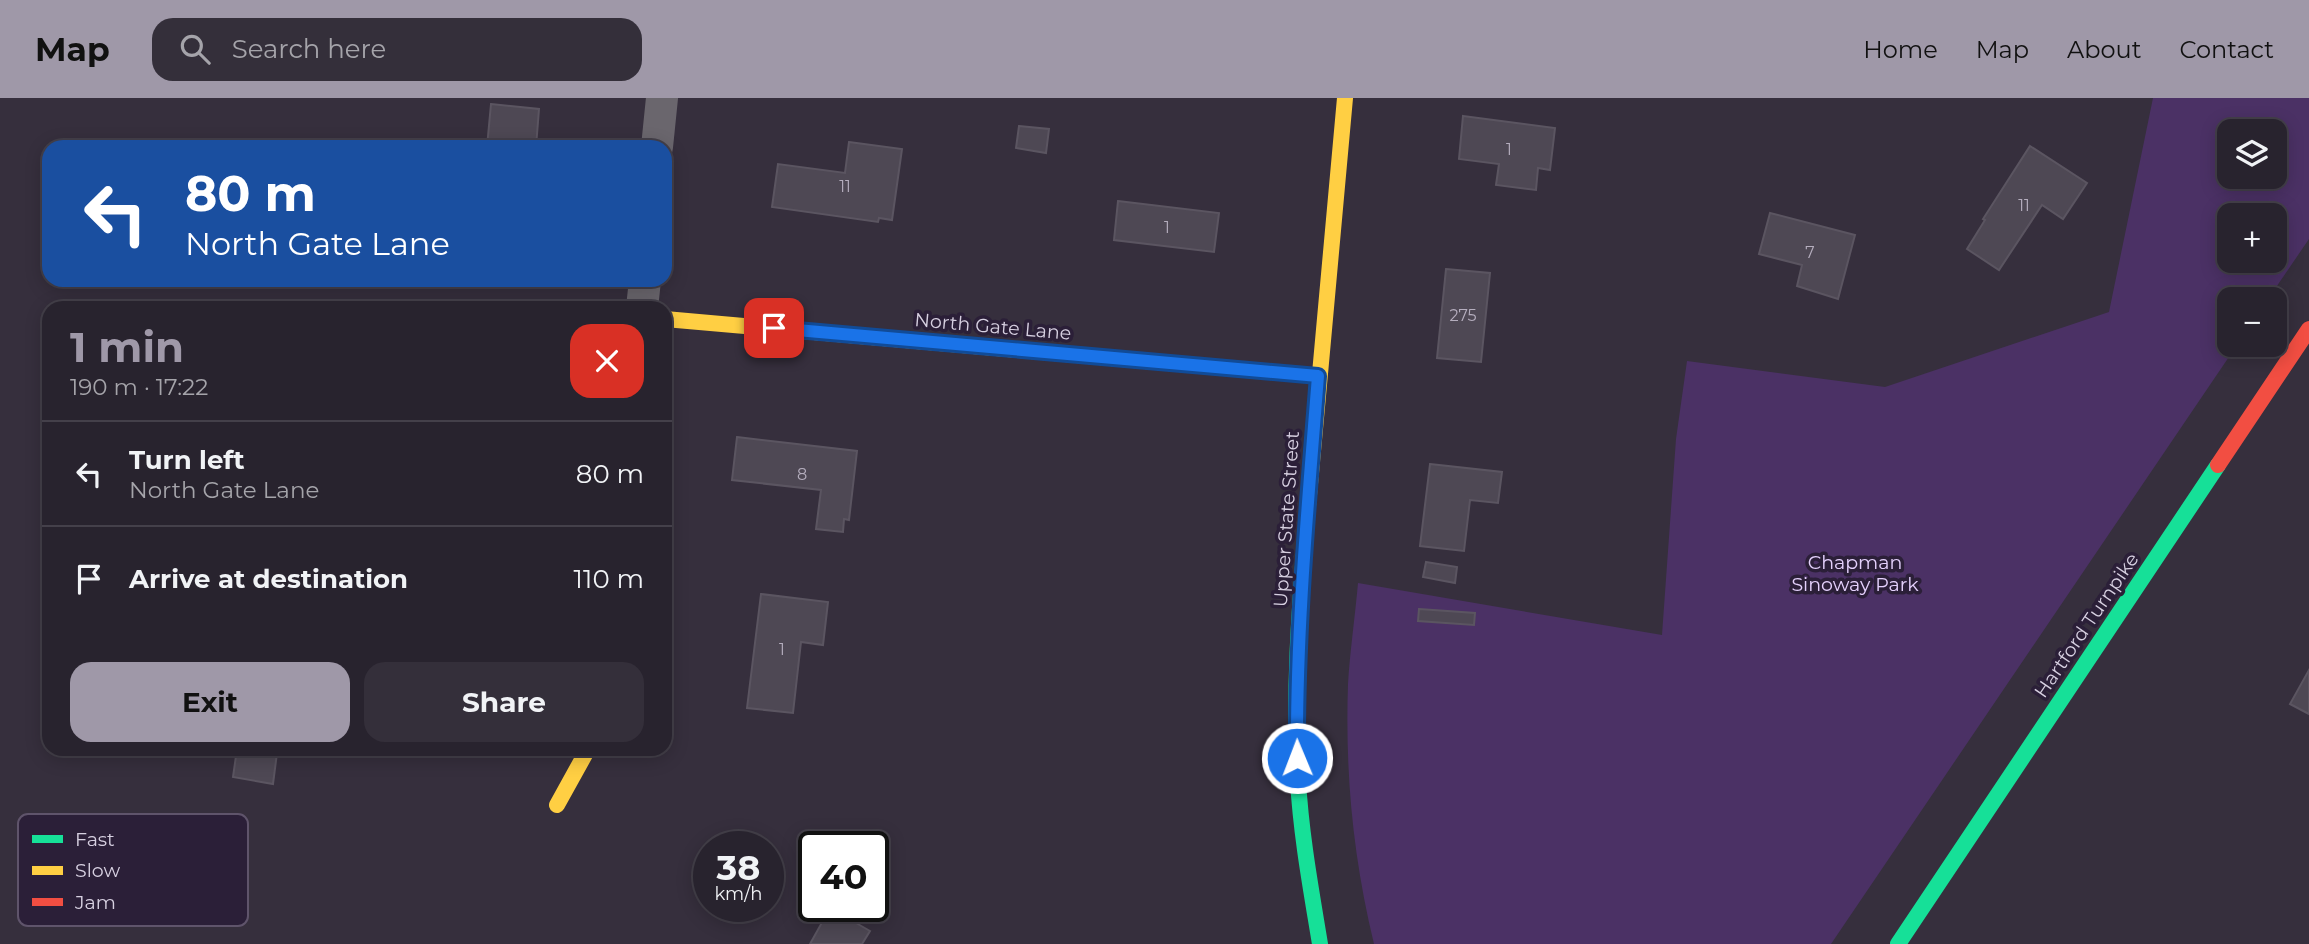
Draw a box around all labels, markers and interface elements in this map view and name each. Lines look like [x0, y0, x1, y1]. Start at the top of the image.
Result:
search box [152, 18, 642, 81]
text: Map [35, 29, 110, 69]
icon: search [176, 30, 214, 68]
text: Search here [232, 33, 386, 65]
text: Home [1863, 35, 1938, 64]
text: Map [1976, 35, 2029, 64]
text: About [2067, 35, 2141, 64]
text: Contact [2179, 35, 2274, 64]
map controls [2217, 119, 2287, 357]
button: layers [2217, 119, 2287, 189]
house number: 1 [1506, 140, 1512, 159]
text: 80 m [185, 164, 316, 223]
icon: left [70, 168, 161, 259]
house number: 11 [839, 177, 851, 196]
house number: 11 [2018, 196, 2030, 215]
button: + [2217, 203, 2287, 273]
house number: 1 [1164, 218, 1170, 237]
text: North Gate Lane [185, 224, 450, 263]
house number: 7 [1805, 243, 1815, 262]
button: − [2217, 287, 2287, 357]
pin [744, 298, 804, 358]
house number: 275 [1449, 306, 1477, 325]
street label: North Gate Lane [914, 308, 1072, 345]
icon: arrive [755, 309, 793, 347]
text: 1 min [70, 321, 184, 373]
button: close [570, 324, 644, 398]
text: 190 m · 17:22 [70, 373, 208, 401]
street label: Upper State Street [1269, 430, 1304, 608]
text: Turn left [129, 444, 245, 476]
icon: left [70, 455, 108, 493]
text: 80 m [576, 458, 644, 490]
house number: 8 [797, 465, 807, 484]
text: North Gate Lane [129, 476, 319, 504]
street label: Hartford Turnpike [2029, 548, 2143, 702]
park label: Chapman Sinoway Park [1791, 551, 1919, 596]
icon: arrive [70, 560, 108, 598]
text: Arrive at destination [129, 563, 408, 595]
text: 110 m [574, 563, 644, 595]
house number: 1 [779, 640, 785, 659]
button: Exit [70, 662, 350, 742]
button: Share [364, 662, 644, 742]
position arrow [1260, 721, 1334, 795]
legend [18, 814, 248, 926]
text: Fast [75, 828, 115, 851]
speed limit sign: 40 [798, 831, 889, 922]
text: 38 [717, 846, 760, 889]
text: Slow [75, 859, 120, 882]
text: km/h [714, 883, 763, 905]
text: Jam [74, 891, 116, 914]

